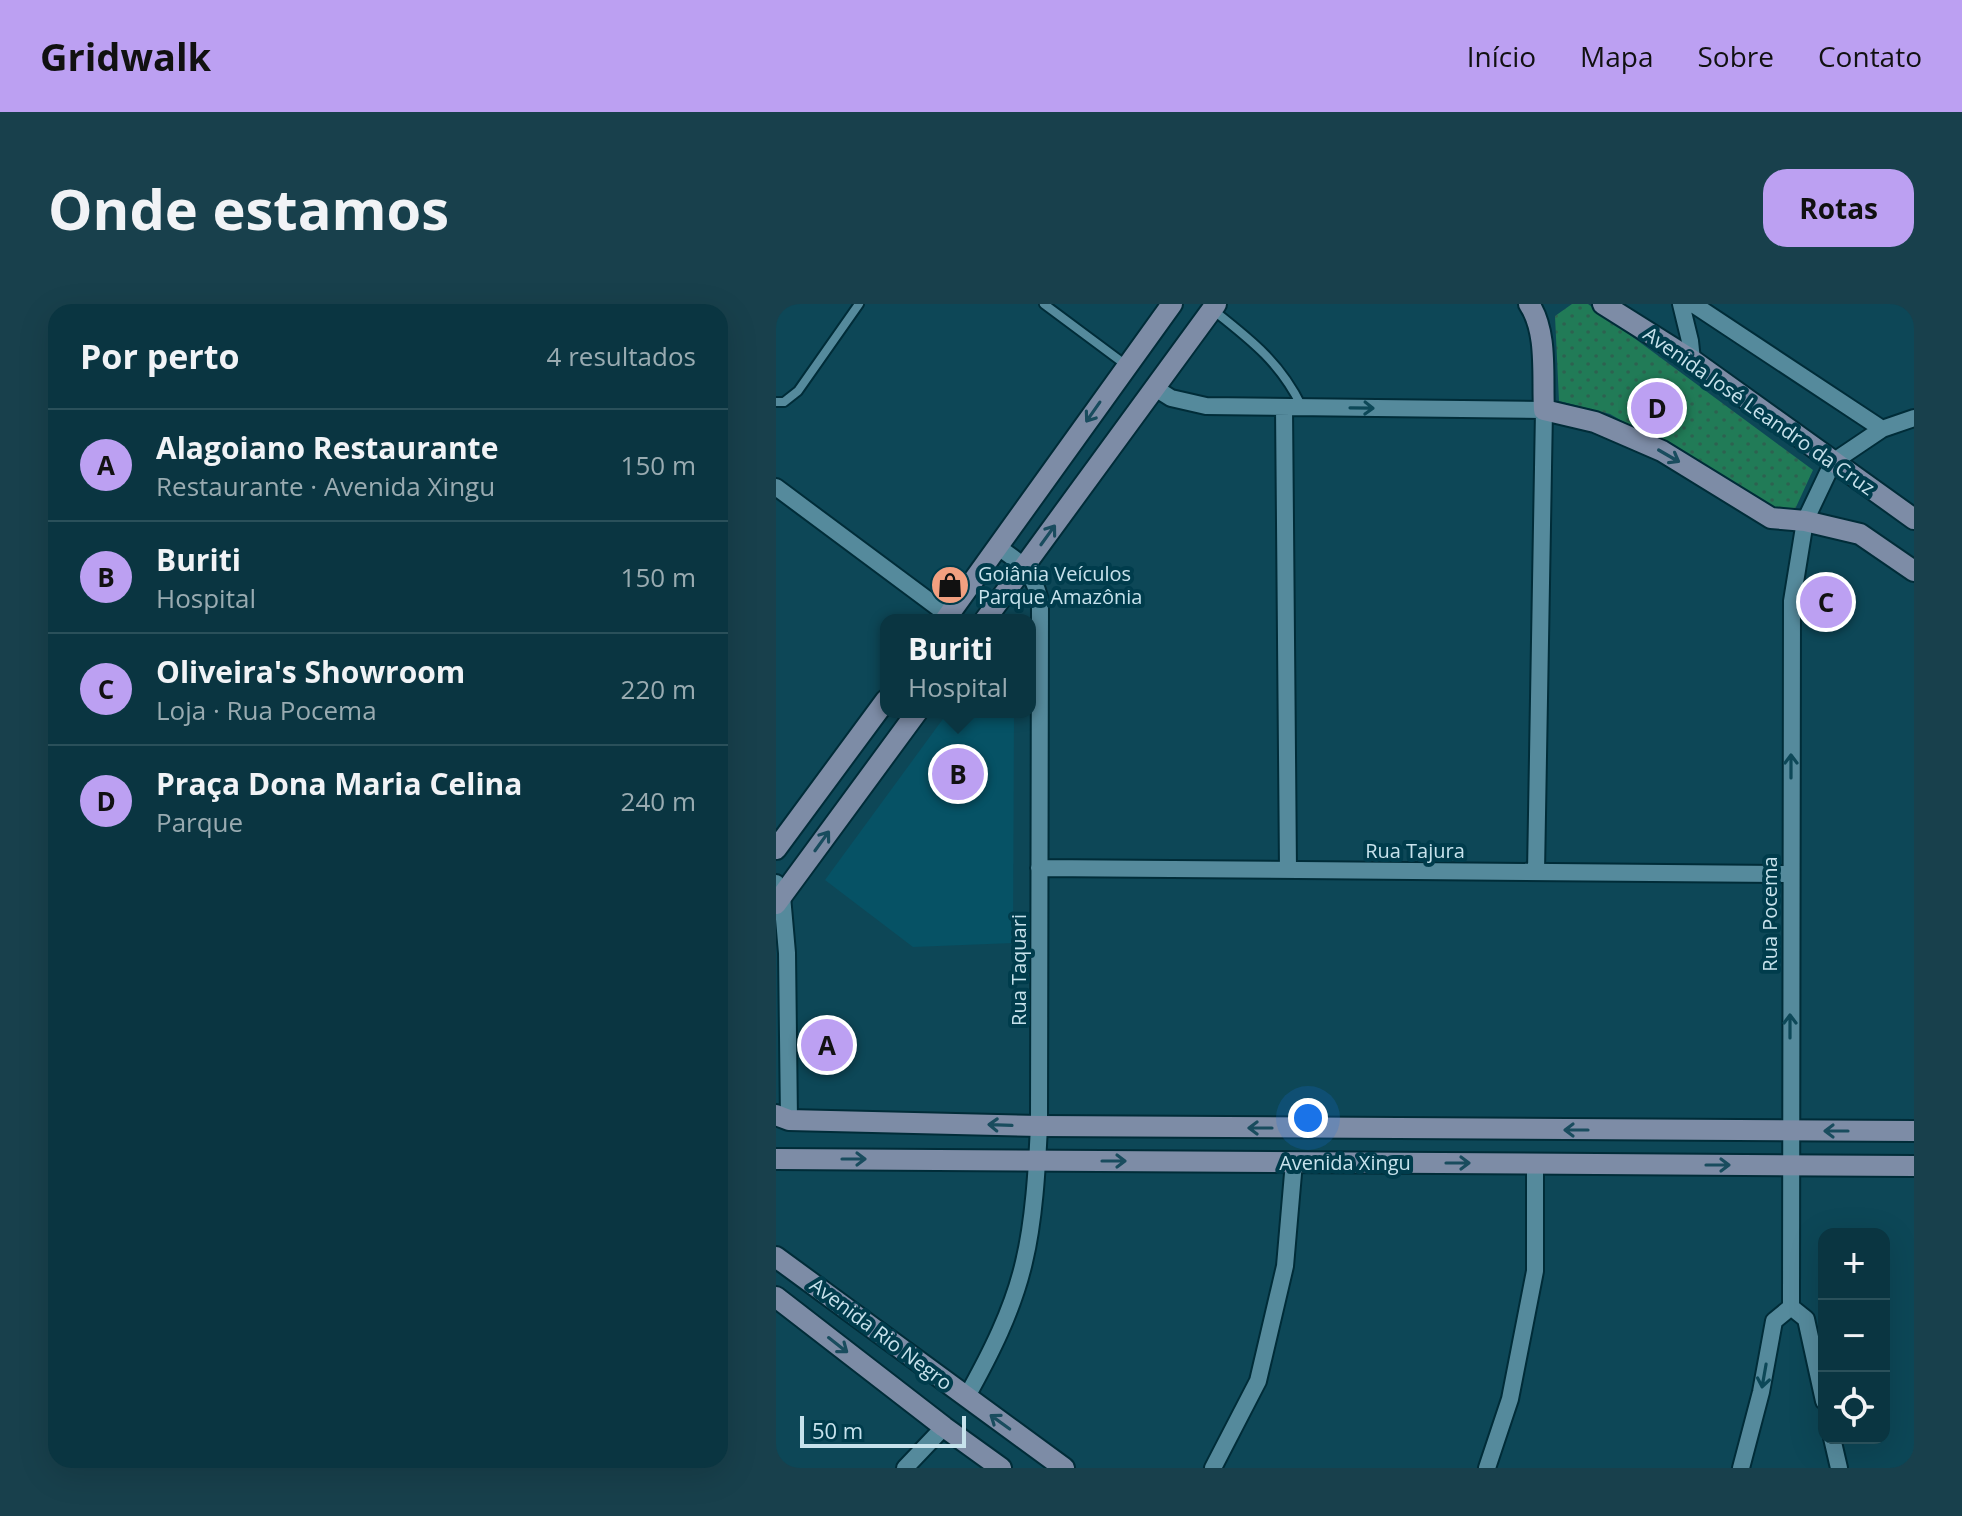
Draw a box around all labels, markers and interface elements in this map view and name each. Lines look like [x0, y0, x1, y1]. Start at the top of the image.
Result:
text: Gridwalk [40, 30, 211, 82]
text: Início [1467, 37, 1536, 75]
text: Mapa [1580, 37, 1653, 75]
text: Sobre [1697, 37, 1774, 75]
text: Contato [1818, 37, 1922, 75]
button: Rotas [1763, 169, 1914, 247]
text: Onde estamos [48, 170, 449, 246]
street label: Avenida José Leandro da Cruz [1638, 320, 1880, 501]
text: Por perto [80, 333, 240, 379]
text: 4 resultados [547, 338, 696, 374]
pin: D [1631, 378, 1683, 438]
one-way arrow [1348, 400, 1375, 416]
one-way arrow [1085, 401, 1102, 423]
text: Alagoiano Restaurante [156, 427, 498, 468]
text: A [97, 447, 115, 483]
text: 150 m [621, 447, 696, 483]
one-way arrow [1657, 448, 1680, 464]
text: Restaurante · Avenida Xingu [156, 468, 495, 504]
one-way arrow [1040, 524, 1056, 546]
text: Buriti [156, 539, 241, 580]
text: B [97, 559, 115, 595]
text: 150 m [621, 559, 696, 595]
place label: Goiânia Veículos Parque Amazônia [978, 560, 1142, 610]
shop icon: Goiânia Veículos Parque Amazônia [929, 564, 971, 606]
pin: C [1800, 572, 1852, 632]
text: Hospital [156, 580, 256, 616]
popup [880, 614, 1036, 718]
text: Buriti [908, 628, 993, 669]
text: Oliveira's Showroom [156, 651, 465, 692]
text: Hospital [908, 669, 1008, 705]
text: C [98, 671, 114, 707]
text: 220 m [621, 671, 696, 707]
text: Loja · Rua Pocema [156, 692, 377, 728]
pin: B [932, 744, 984, 804]
one-way arrow [1783, 753, 1799, 780]
text: Praça Dona Maria Celina [156, 763, 522, 804]
text: D [96, 783, 116, 819]
text: 240 m [621, 783, 696, 819]
text: Parque [156, 804, 243, 840]
one-way arrow [813, 831, 830, 852]
street label: Rua Tajura [1365, 837, 1465, 864]
street label: Rua Pocema [1756, 856, 1783, 972]
street label: Rua Taquari [1005, 914, 1032, 1026]
one-way arrow [1782, 1013, 1798, 1040]
pin: A [801, 1015, 853, 1075]
your location [1288, 1098, 1328, 1138]
one-way arrow [987, 1118, 1014, 1133]
one-way arrow [1247, 1120, 1274, 1136]
one-way arrow [1563, 1122, 1590, 1138]
one-way arrow [1823, 1124, 1850, 1139]
street label: Avenida Xingu [1279, 1149, 1411, 1176]
one-way arrow [840, 1151, 867, 1167]
one-way arrow [1100, 1153, 1127, 1169]
one-way arrow [1444, 1155, 1471, 1171]
one-way arrow [1704, 1157, 1731, 1173]
map controls [1818, 1228, 1890, 1444]
button: + [1818, 1228, 1890, 1300]
street label: Avenida Rio Negro [805, 1271, 958, 1396]
button: − [1818, 1300, 1890, 1372]
one-way arrow [827, 1337, 848, 1354]
one-way arrow [1756, 1363, 1771, 1389]
button: locate [1818, 1372, 1890, 1444]
scale bar [800, 1412, 966, 1448]
one-way arrow [990, 1414, 1012, 1431]
text: 50 m [812, 1415, 863, 1445]

